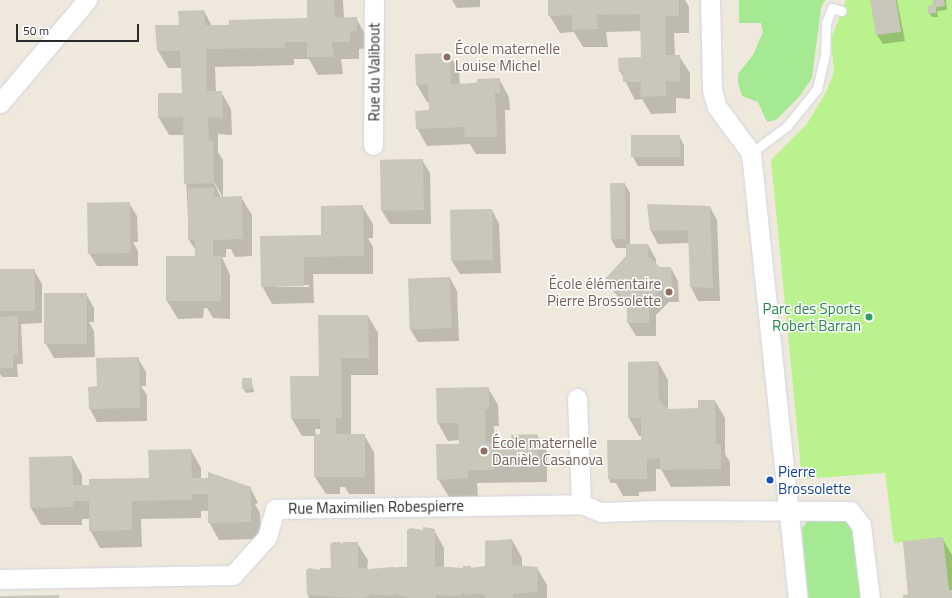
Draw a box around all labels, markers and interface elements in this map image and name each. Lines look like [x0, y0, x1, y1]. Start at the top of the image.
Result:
scale bar [18, 16, 141, 42]
text: 50 m [23, 21, 49, 40]
street label: Rue du Valibout [365, 23, 383, 121]
place label: École maternelle Louise Michel [455, 39, 560, 74]
marker: École maternelle Louise Michel [442, 52, 452, 62]
place label: École élémentaire Pierre Brossolette [547, 274, 661, 309]
marker: École élémentaire Pierre Brossolette [664, 287, 674, 297]
place label: Parc des Sports Robert Barran [763, 299, 861, 334]
marker: Parc des Sports Robert Barran [864, 312, 874, 322]
place label: École maternelle Danièle Casanova [492, 433, 603, 468]
marker: École maternelle Danièle Casanova [479, 446, 489, 456]
place label: Pierre Brossolette [778, 462, 851, 497]
marker: Pierre Brossolette [765, 475, 775, 485]
street label: Rue Maximilien Robespierre [288, 496, 464, 518]

